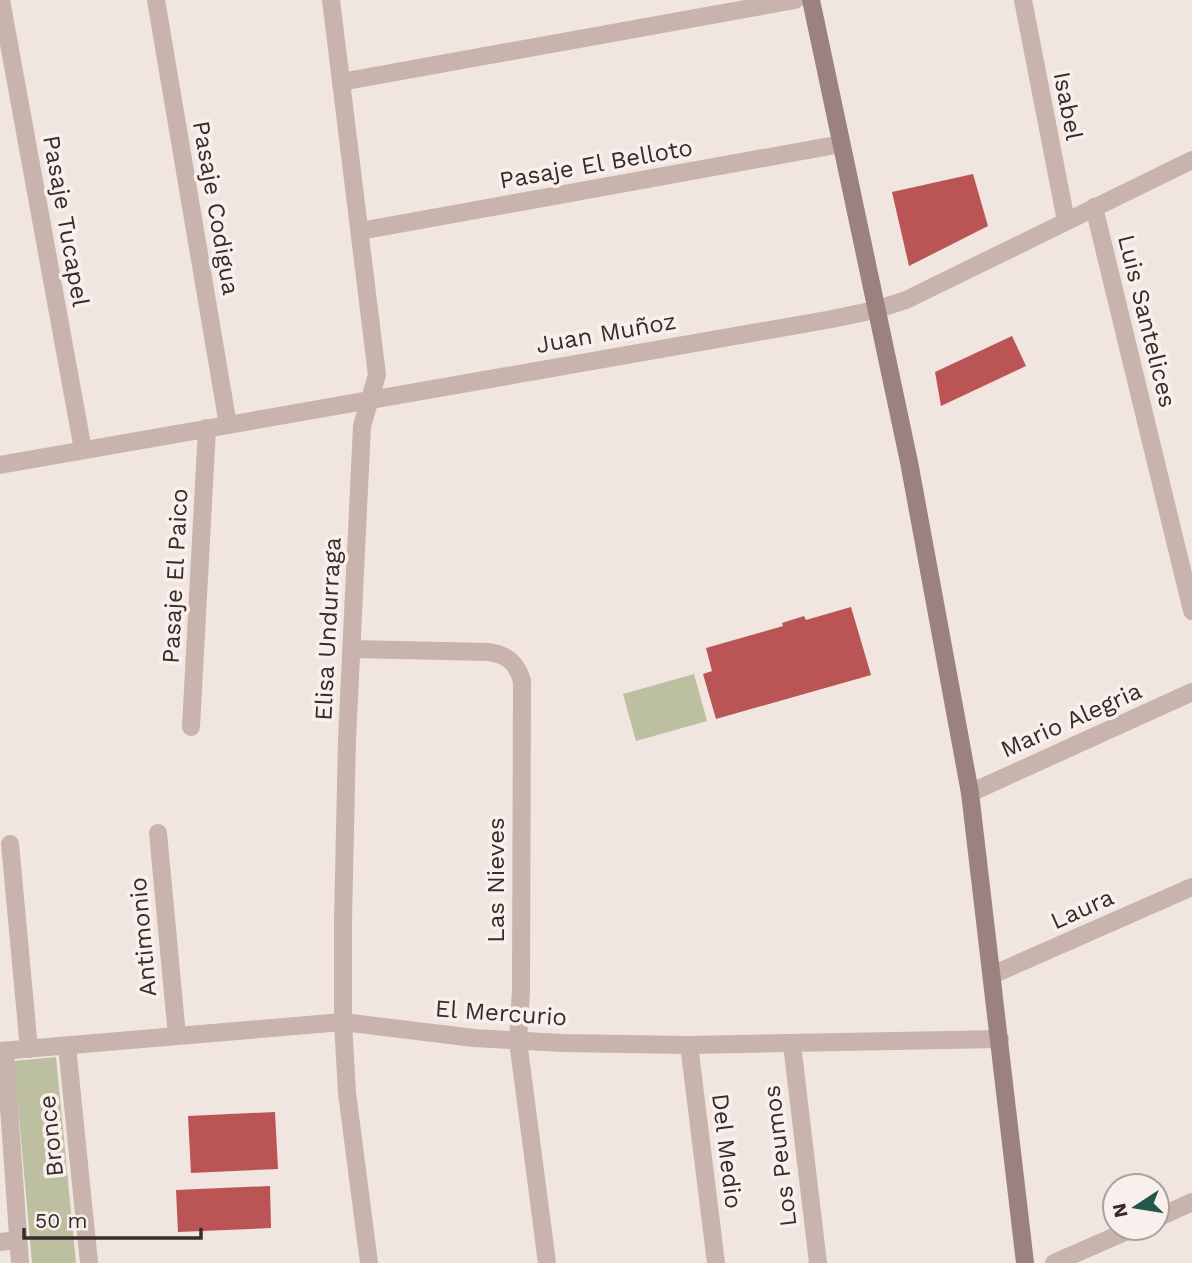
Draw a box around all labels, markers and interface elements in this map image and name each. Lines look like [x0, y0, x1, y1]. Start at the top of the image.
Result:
street label: Isabel [1048, 69, 1088, 143]
street label: Pasaje Codigua [187, 119, 245, 297]
street label: Pasaje Tucapel [37, 133, 95, 309]
street label: Pasaje El Belloto [497, 133, 695, 195]
street label: Luis Santelices [1112, 232, 1182, 410]
street label: Juan Muñoz [534, 307, 678, 359]
street label: Pasaje El Paico [156, 488, 194, 664]
street label: Elisa Undurraga [309, 537, 347, 721]
street label: Mario Alegria [996, 676, 1146, 764]
street label: Las Nieves [482, 817, 510, 943]
street label: Antimonio [124, 876, 162, 998]
street label: Laura [1046, 883, 1118, 935]
street label: El Mercurio [434, 994, 568, 1032]
street label: Los Peumos [757, 1084, 803, 1228]
street label: Del Medio [706, 1092, 748, 1210]
street label: Bronce [33, 1094, 69, 1178]
north arrow [1101, 1172, 1171, 1242]
scale bar [24, 1196, 201, 1240]
text: N [1107, 1201, 1133, 1220]
text: 50 m [35, 1208, 87, 1233]

